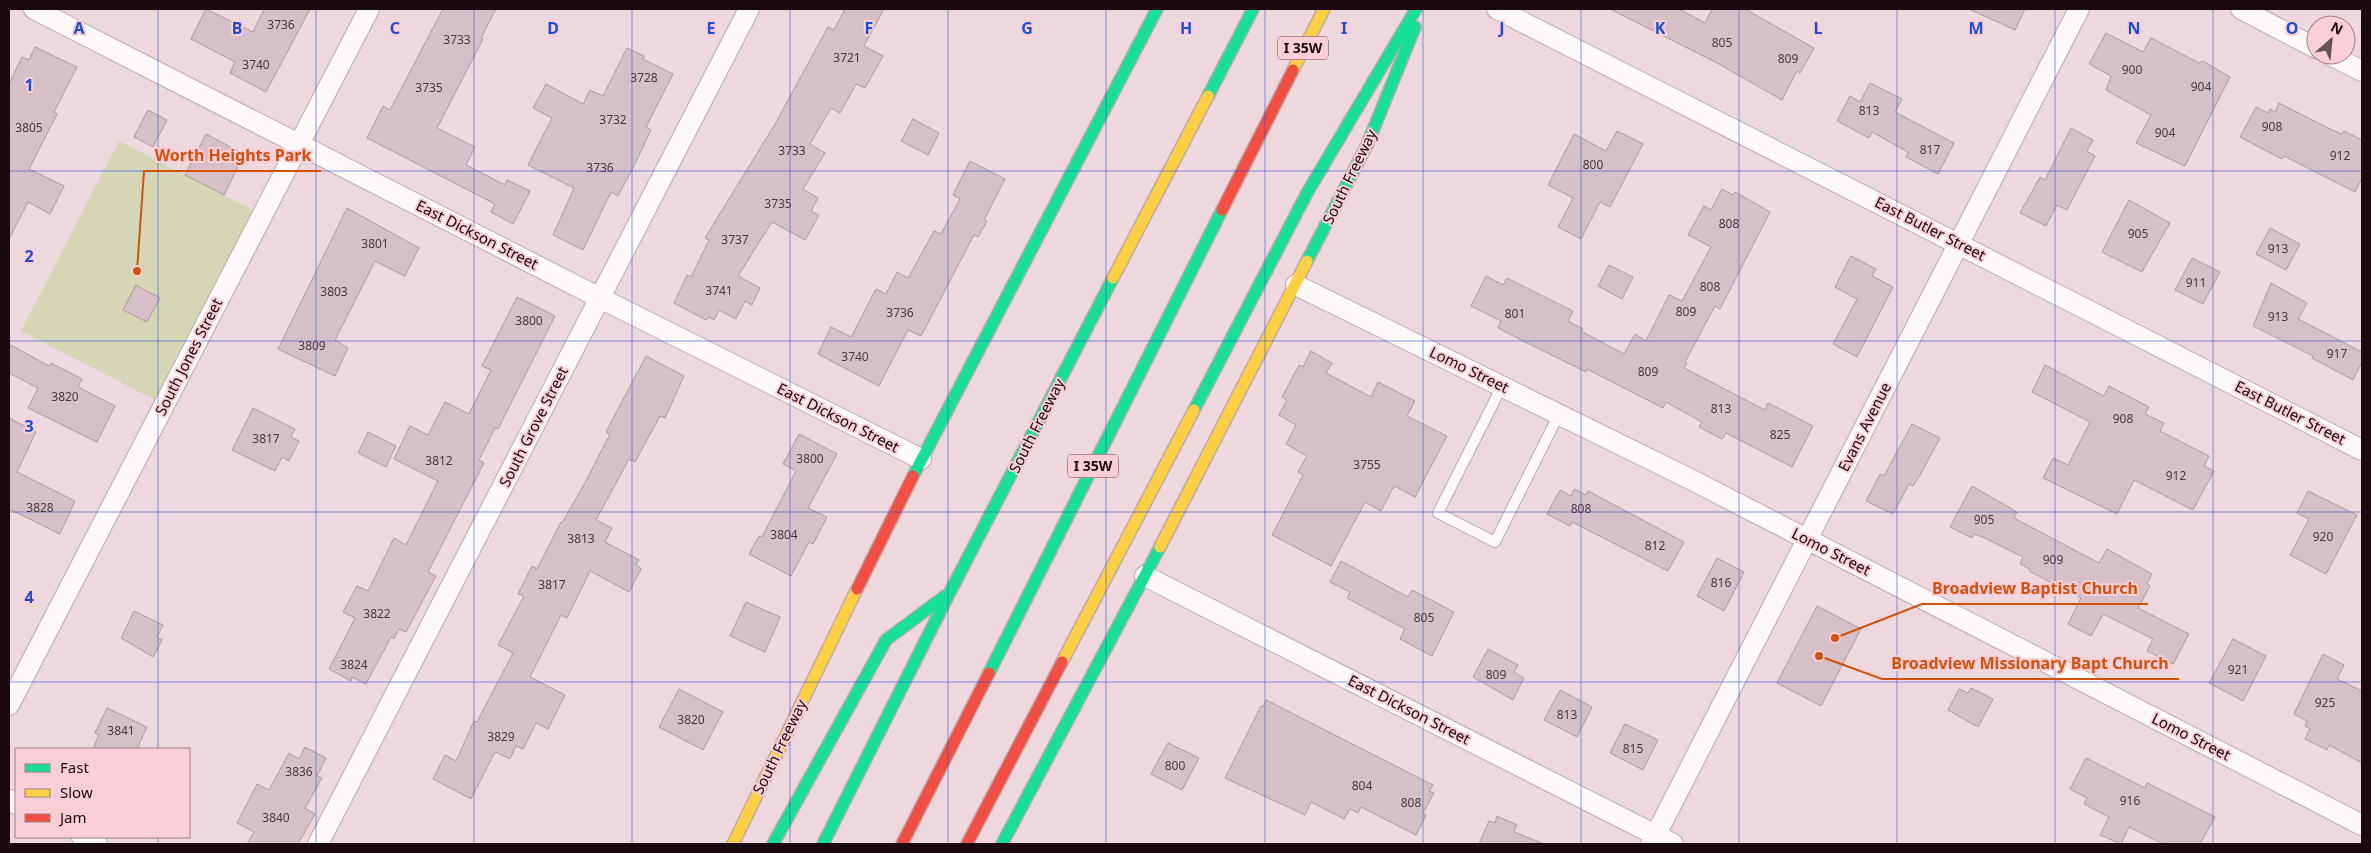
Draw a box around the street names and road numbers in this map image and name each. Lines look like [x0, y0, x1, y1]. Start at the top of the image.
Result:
road number: I 35W [1278, 36, 1328, 59]
street label: South Freeway [1317, 125, 1381, 227]
street label: East Butler Street [1872, 192, 1990, 265]
street label: East Dickson Street [413, 195, 542, 274]
street label: South Jones Street [150, 294, 227, 419]
street label: Lomo Street [1426, 341, 1513, 397]
street label: South Grove Street [494, 362, 572, 490]
street label: South Freeway [1004, 375, 1069, 476]
street label: East Butler Street [2232, 376, 2350, 449]
street label: East Dickson Street [774, 378, 903, 457]
street label: Evans Avenue [1833, 379, 1895, 474]
road number: I 35W [1068, 454, 1118, 478]
street label: Lomo Street [1789, 523, 1875, 580]
street label: East Dickson Street [1345, 670, 1474, 749]
street label: South Freeway [747, 695, 811, 797]
street label: Lomo Street [2149, 708, 2235, 765]

